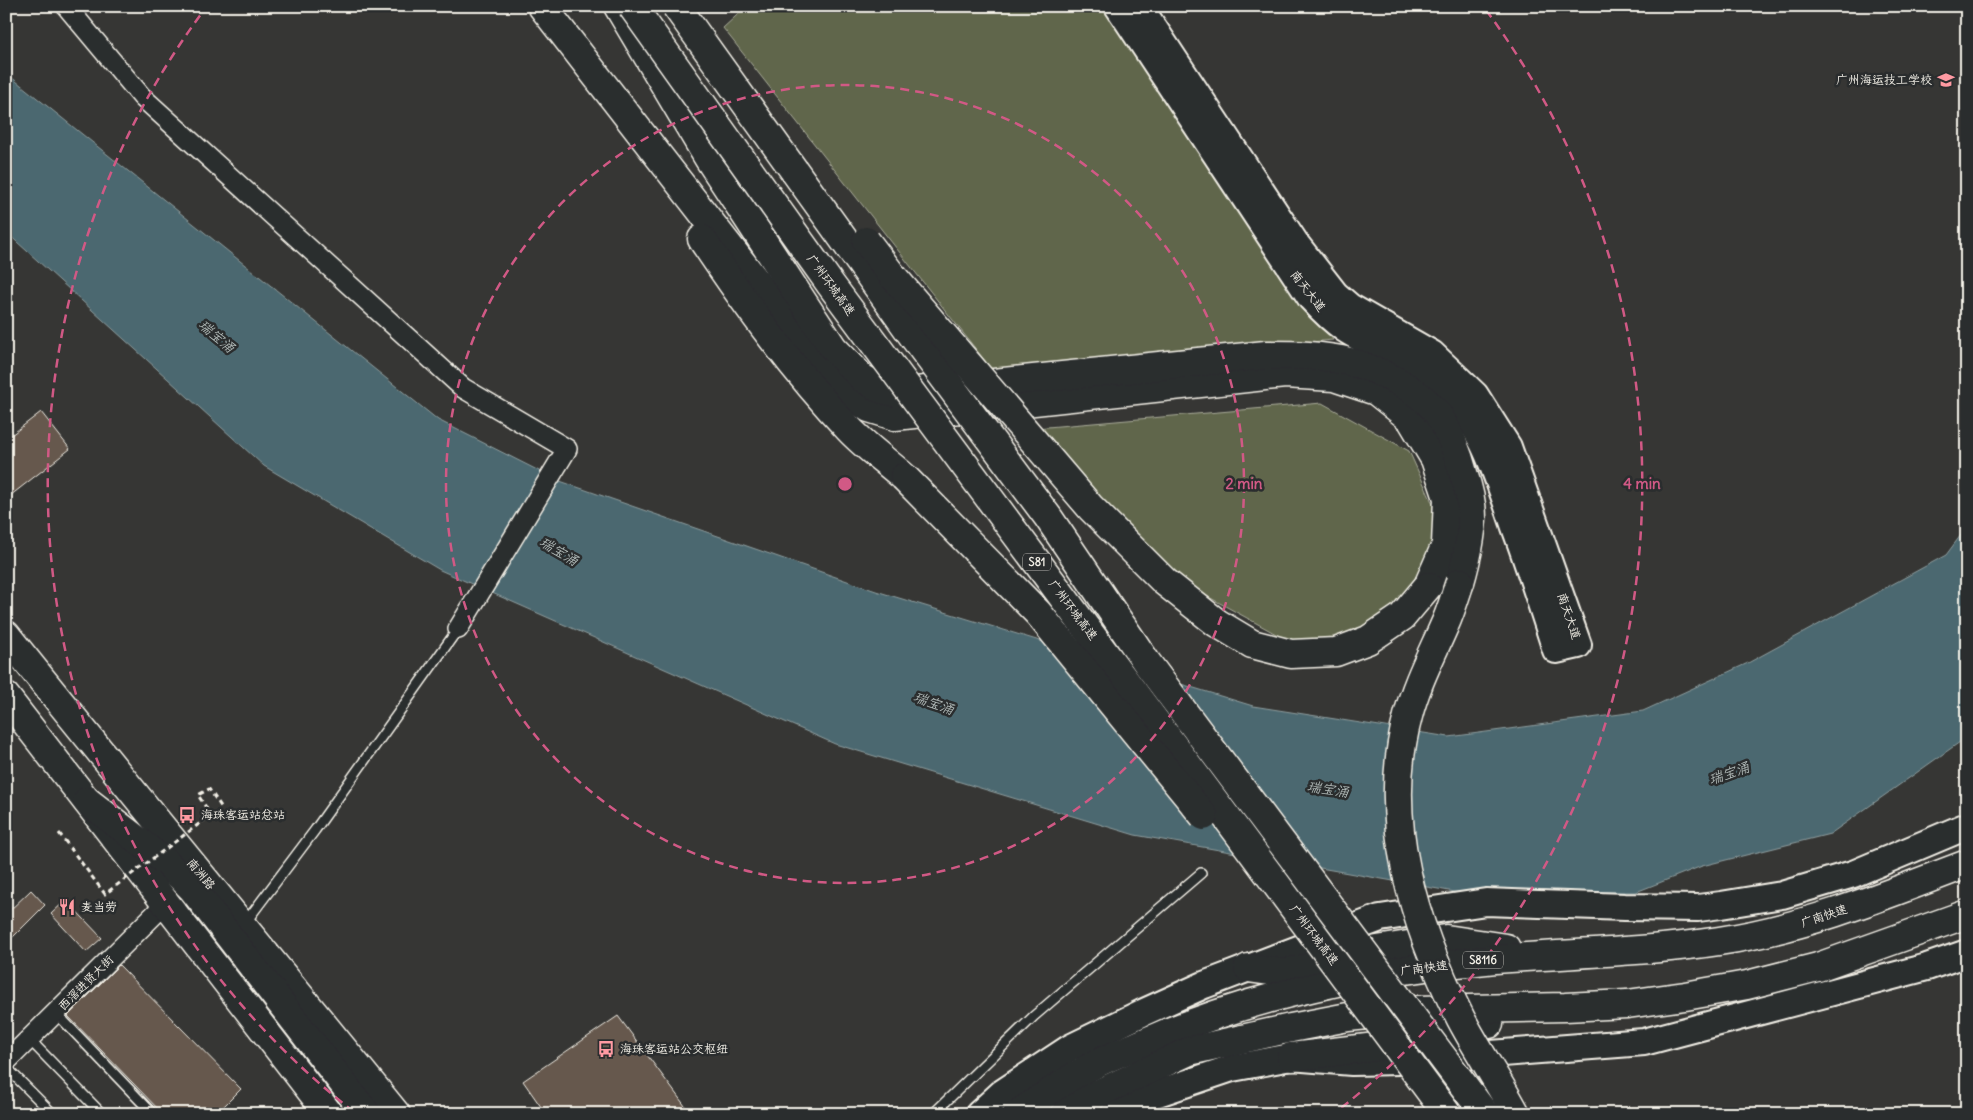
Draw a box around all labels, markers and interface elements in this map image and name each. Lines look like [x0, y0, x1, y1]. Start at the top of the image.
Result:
school or university icon: 广州海运技工学校 [1936, 70, 1956, 90]
place label: 广州海运技工学校 [1836, 72, 1932, 87]
street label: 广州环城高速 [804, 251, 859, 318]
street label: 南天大道 [1288, 267, 1329, 314]
water label: 瑞宝涌 [195, 315, 240, 357]
text: 2 min [1226, 474, 1263, 493]
text: 4 min [1623, 474, 1661, 493]
centre of rings [836, 475, 854, 493]
water label: 瑞宝涌 [536, 532, 582, 570]
road number: S81 [1023, 554, 1051, 570]
street label: 广州环城高速 [1046, 576, 1101, 643]
street label: 南天大道 [1555, 591, 1584, 641]
water label: 瑞宝涌 [911, 687, 958, 719]
water label: 瑞宝涌 [1706, 757, 1753, 788]
water label: 瑞宝涌 [1306, 777, 1351, 801]
bus stop icon: 海珠客运站总站 [177, 805, 197, 825]
place label: 海珠客运站总站 [201, 807, 285, 822]
street label: 南洲路 [184, 855, 219, 892]
restaurant icon: 麦当劳 [57, 897, 77, 917]
place label: 麦当劳 [81, 899, 117, 914]
street label: 广州环城高速 [1287, 901, 1342, 968]
street label: 广南快速 [1799, 901, 1849, 930]
street label: 西滘进贤大街 [55, 952, 116, 1013]
road number: S8116 [1463, 952, 1503, 968]
street label: 广南快速 [1399, 957, 1449, 978]
bus stop icon: 海珠客运站公交枢纽 [596, 1039, 616, 1059]
place label: 海珠客运站公交枢纽 [620, 1041, 728, 1056]

